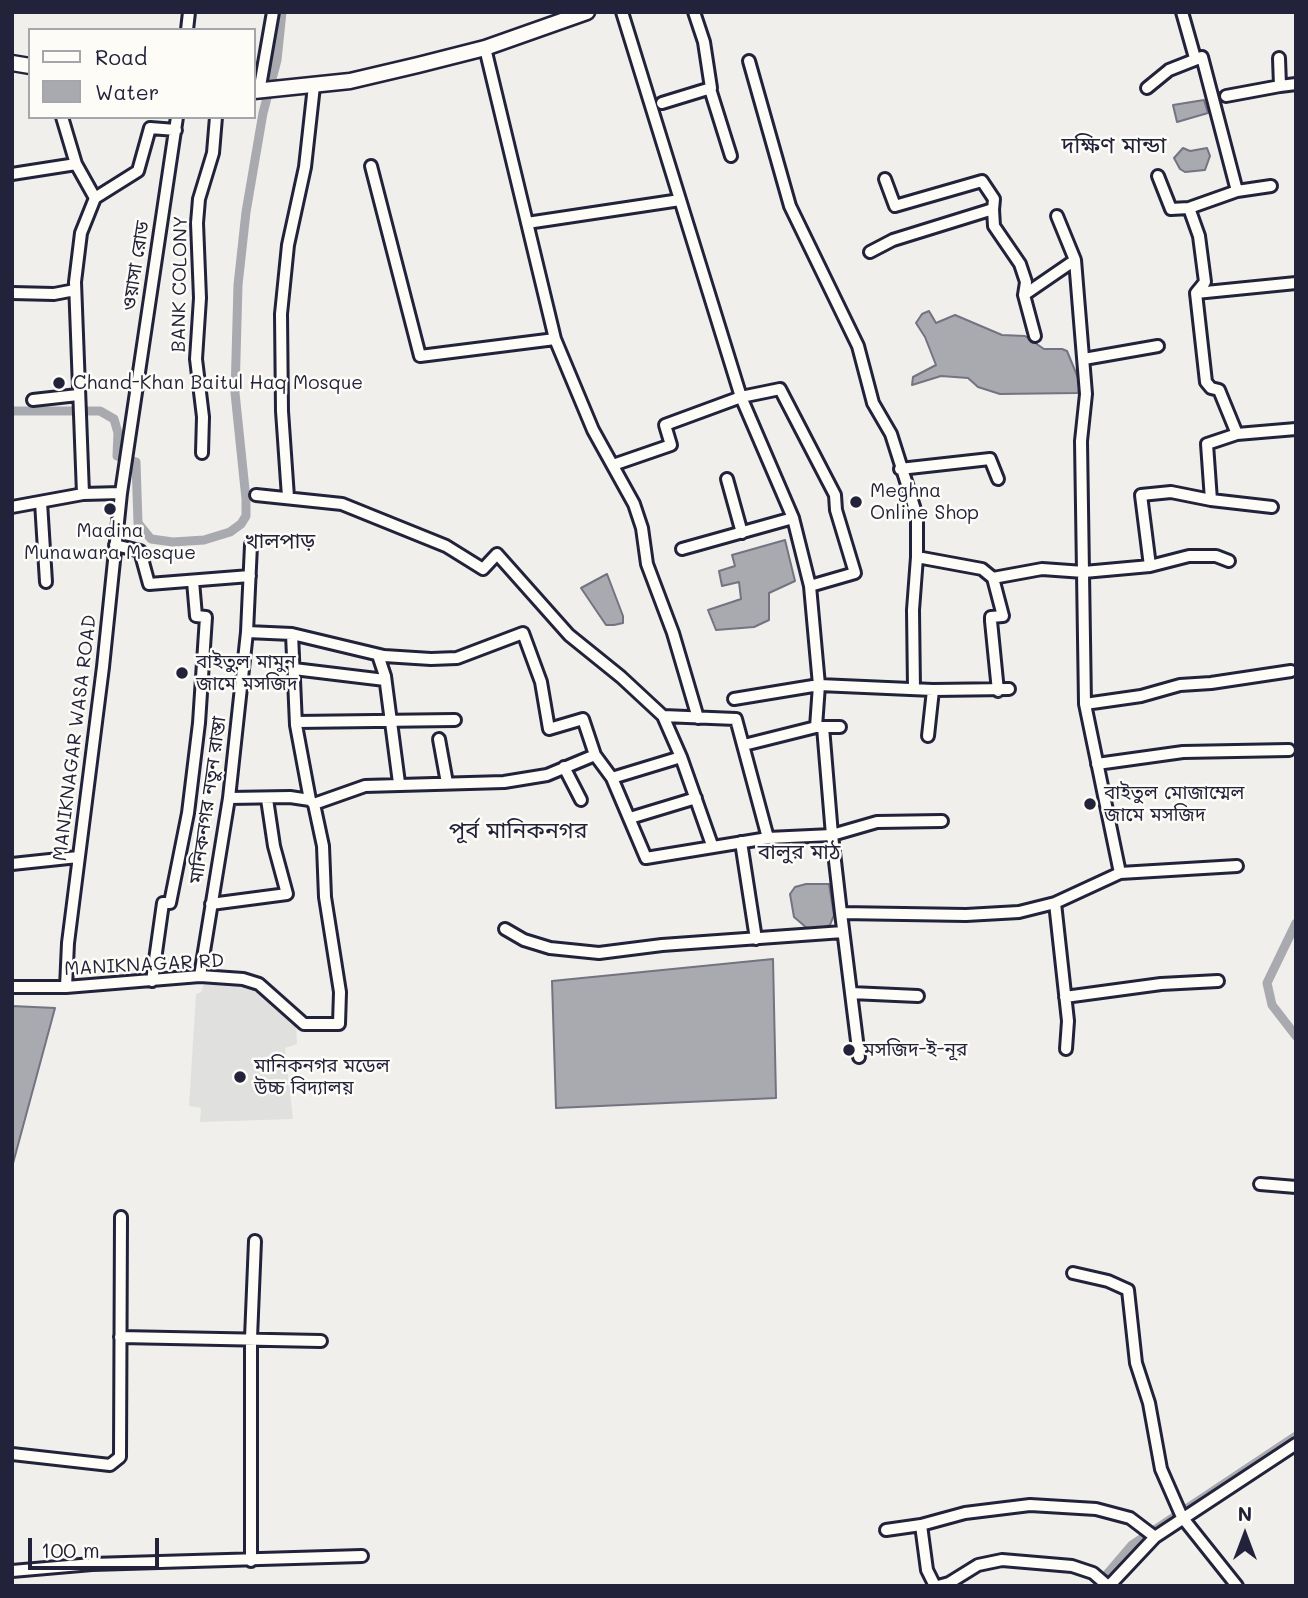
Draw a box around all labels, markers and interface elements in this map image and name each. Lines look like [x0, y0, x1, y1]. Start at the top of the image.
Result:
legend [28, 28, 256, 119]
text: Road [95, 43, 147, 70]
text: Water [95, 78, 159, 105]
district label: দক্ষিণ মান্ডা [1062, 132, 1166, 160]
street label: BANK COLONY [167, 215, 193, 353]
street label: ওয়াসা রোড [118, 219, 154, 313]
place label: Chand-Khan Baitul Haq Mosque [73, 372, 363, 394]
marker: Chand-Khan Baitul Haq Mosque [51, 375, 67, 391]
place label: Meghna Online Shop [870, 480, 979, 524]
marker: Meghna Online Shop [848, 494, 864, 510]
marker: Madina Munawara Mosque [102, 501, 118, 517]
place label: Madina Munawara Mosque [24, 520, 196, 564]
district label: খালপাড় [245, 529, 315, 555]
street label: MANIKNAGAR WASA ROAD [49, 614, 101, 862]
place label: বাইতুল মামুন জামে মসজিদ [196, 651, 297, 695]
marker: বাইতুল মামুন জামে মসজিদ [174, 665, 190, 681]
street label: মানিকনগর নতুন রাস্তা [185, 715, 231, 885]
place label: বাইতুল মোজাম্মেল জামে মসজিদ [1104, 782, 1244, 826]
marker: বাইতুল মোজাম্মেল জামে মসজিদ [1082, 796, 1098, 812]
district label: পূর্ব মানিকনগর [449, 817, 587, 845]
district label: বালুর মাঠ [758, 840, 840, 866]
street label: MANIKNAGAR RD [63, 949, 225, 981]
place label: মসজিদ-ই-নূর [863, 1039, 967, 1061]
marker: মসজিদ-ই-নূর [841, 1042, 857, 1058]
place label: মানিকনগর মডেল উচ্চ বিদ্যালয় [254, 1055, 390, 1099]
marker: মানিকনগর মডেল উচ্চ বিদ্যালয় [232, 1069, 248, 1085]
north arrow [1210, 1500, 1280, 1570]
text: N [1238, 1501, 1252, 1526]
scale bar [32, 1524, 163, 1568]
text: 100 m [41, 1536, 100, 1563]

